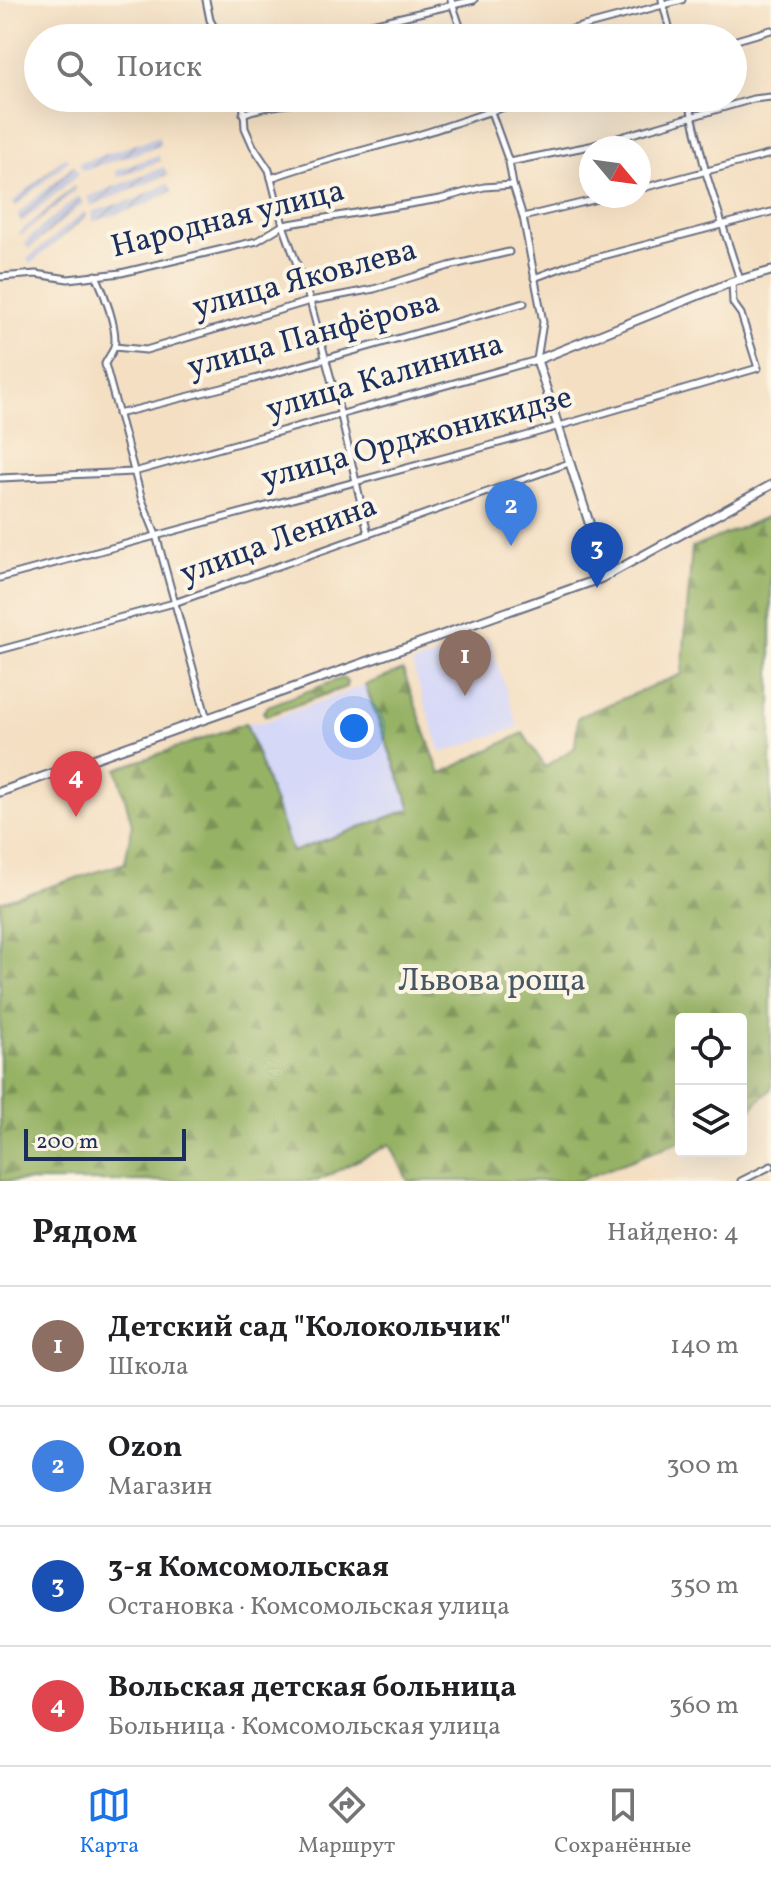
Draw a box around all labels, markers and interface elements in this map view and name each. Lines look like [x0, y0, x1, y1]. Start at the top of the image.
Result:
search box [24, 24, 747, 112]
icon: search [52, 46, 96, 90]
text: Поиск [116, 47, 202, 89]
north arrow [579, 136, 651, 208]
street label: Народная улица [107, 170, 349, 270]
street label: улица Яковлева [188, 229, 422, 331]
street label: улица Панфёрова [183, 281, 445, 391]
street label: улица Калинина [261, 323, 509, 433]
street label: улица Орджоникидзе [257, 376, 577, 502]
pin: 2 [485, 480, 537, 546]
street label: улица Ленина [174, 485, 384, 597]
pin: 3 [571, 522, 623, 588]
pin: 1 [439, 630, 491, 696]
your location [334, 708, 374, 748]
pin: 4 [50, 751, 102, 817]
park label: Львова роща [398, 960, 586, 1004]
map controls [675, 1013, 747, 1157]
button: locate [675, 1013, 747, 1085]
button: layers [675, 1085, 747, 1157]
scale bar [24, 1125, 186, 1161]
text: 200 m [36, 1127, 98, 1158]
text: Рядом [32, 1210, 137, 1257]
text: Найдено: 4 [607, 1215, 739, 1251]
text: Детский сад "Колокольчик" [108, 1307, 511, 1349]
text: 1 [53, 1328, 63, 1364]
text: 140 m [670, 1328, 739, 1364]
text: Школа [108, 1349, 189, 1385]
text: Ozon [108, 1427, 182, 1469]
text: 2 [51, 1448, 65, 1484]
text: 300 m [666, 1448, 739, 1484]
text: Магазин [108, 1469, 212, 1505]
text: 3-я Комсомольская [108, 1547, 389, 1589]
text: 3 [51, 1568, 65, 1604]
text: 350 m [670, 1568, 739, 1604]
text: Остановка · Комсомольская улица [108, 1589, 510, 1625]
text: Вольская детская больница [108, 1667, 517, 1709]
text: 4 [50, 1688, 66, 1724]
text: 360 m [669, 1688, 739, 1724]
text: Больница · Комсомольская улица [108, 1709, 501, 1745]
tab: Карта [79, 1783, 139, 1862]
tab: Маршрут [298, 1783, 395, 1862]
tab: Сохранённые [554, 1783, 691, 1862]

